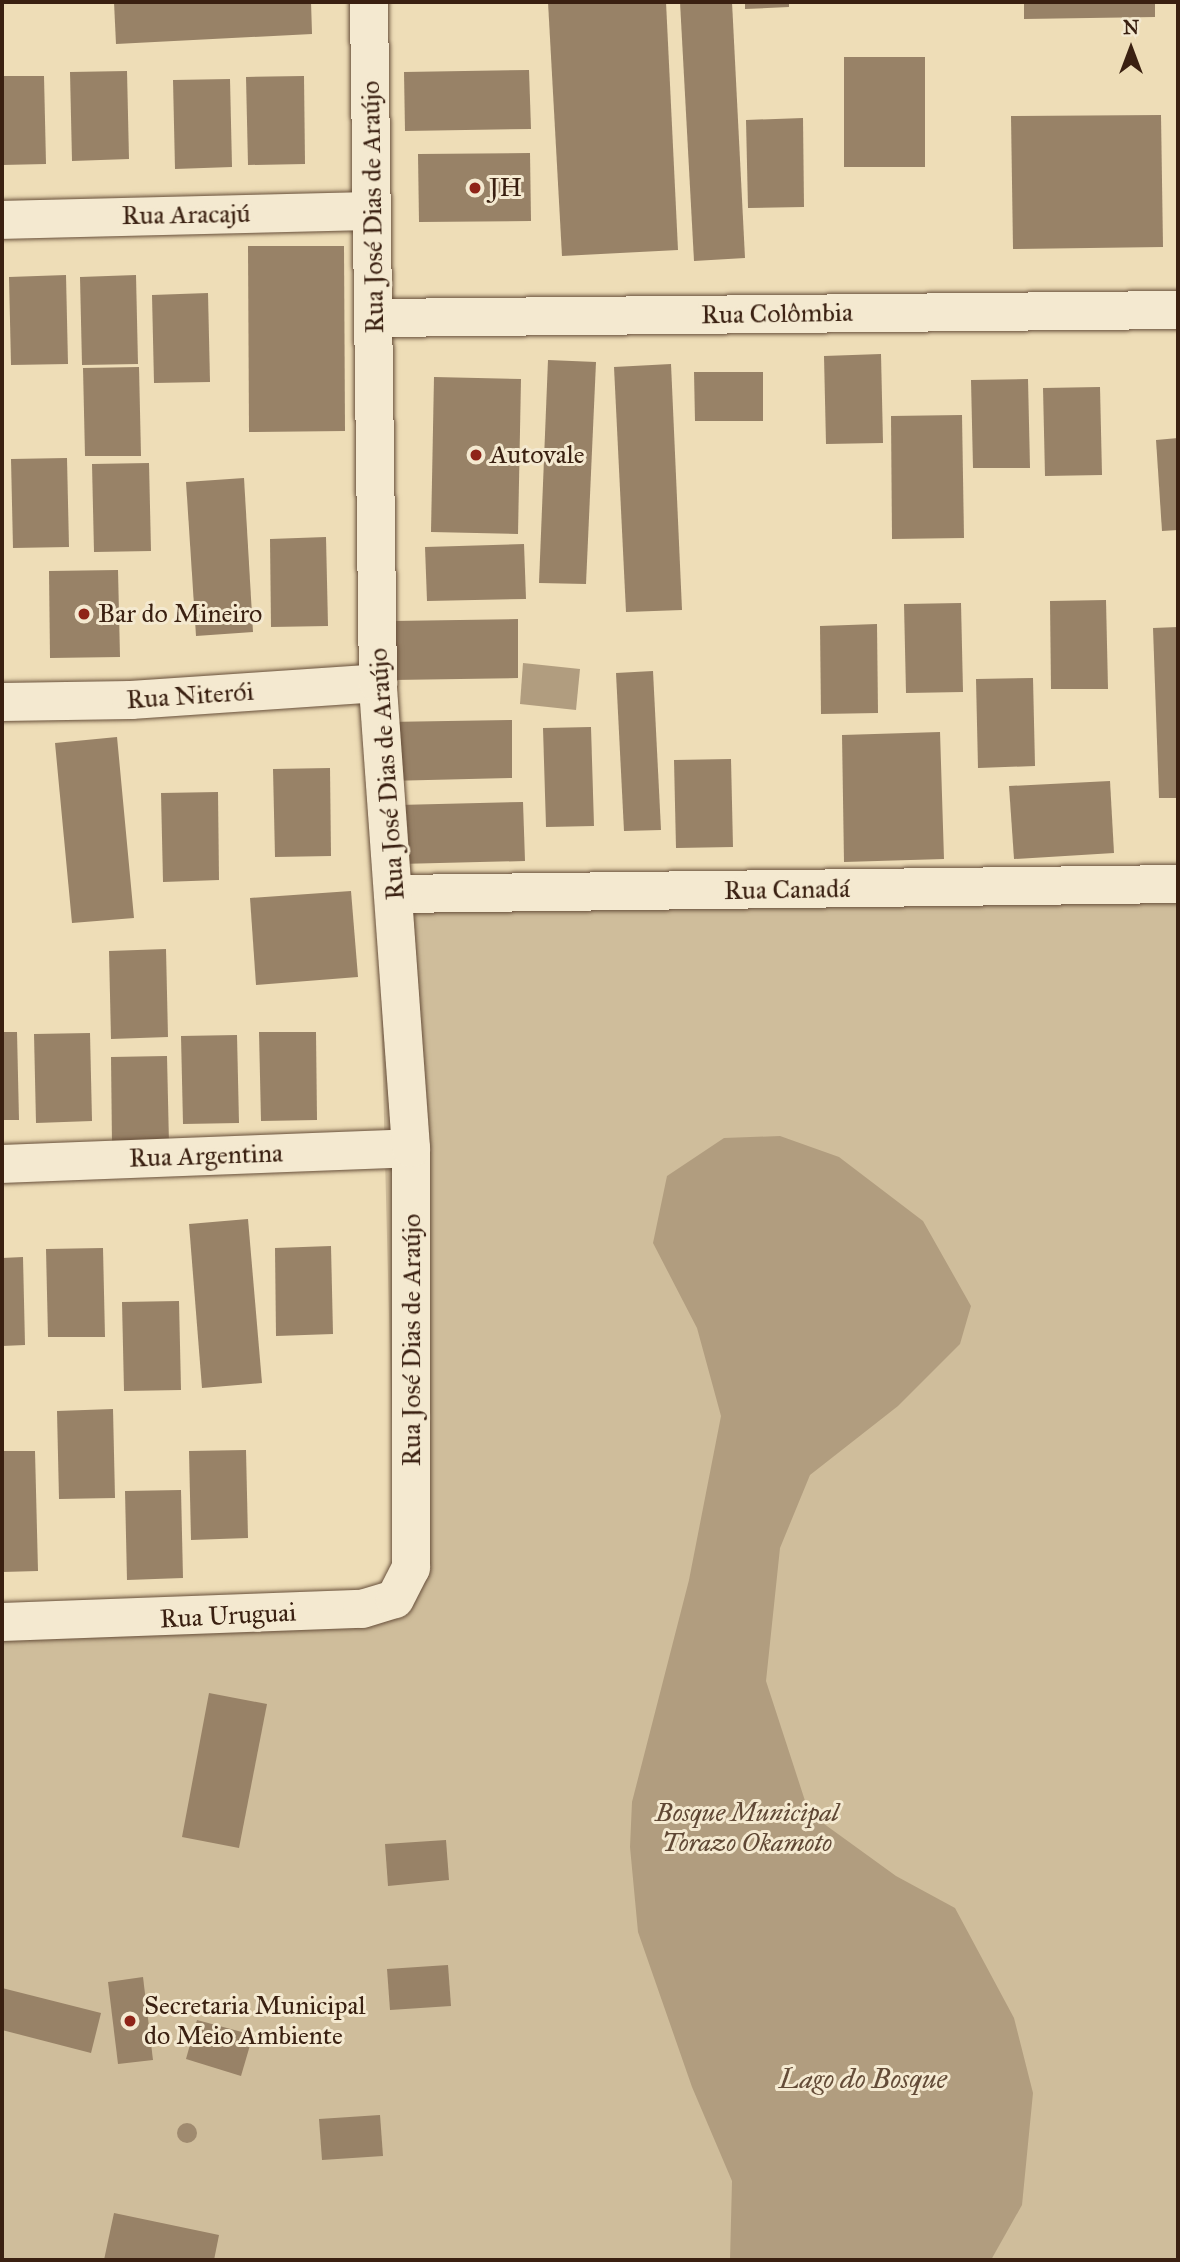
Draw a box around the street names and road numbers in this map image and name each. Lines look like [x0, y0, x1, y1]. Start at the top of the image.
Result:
street label: Rua José Dias de Araújo [355, 80, 391, 334]
street label: Rua Aracajú [121, 198, 251, 232]
street label: Rua Colômbia [701, 297, 853, 331]
street label: Rua José Dias de Araújo [363, 647, 411, 901]
street label: Rua Niterói [125, 676, 255, 716]
street label: Rua Canadá [724, 873, 850, 907]
street label: Rua Argentina [128, 1138, 284, 1174]
street label: Rua José Dias de Araújo [396, 1214, 428, 1466]
street label: Rua Uruguai [159, 1597, 297, 1635]

